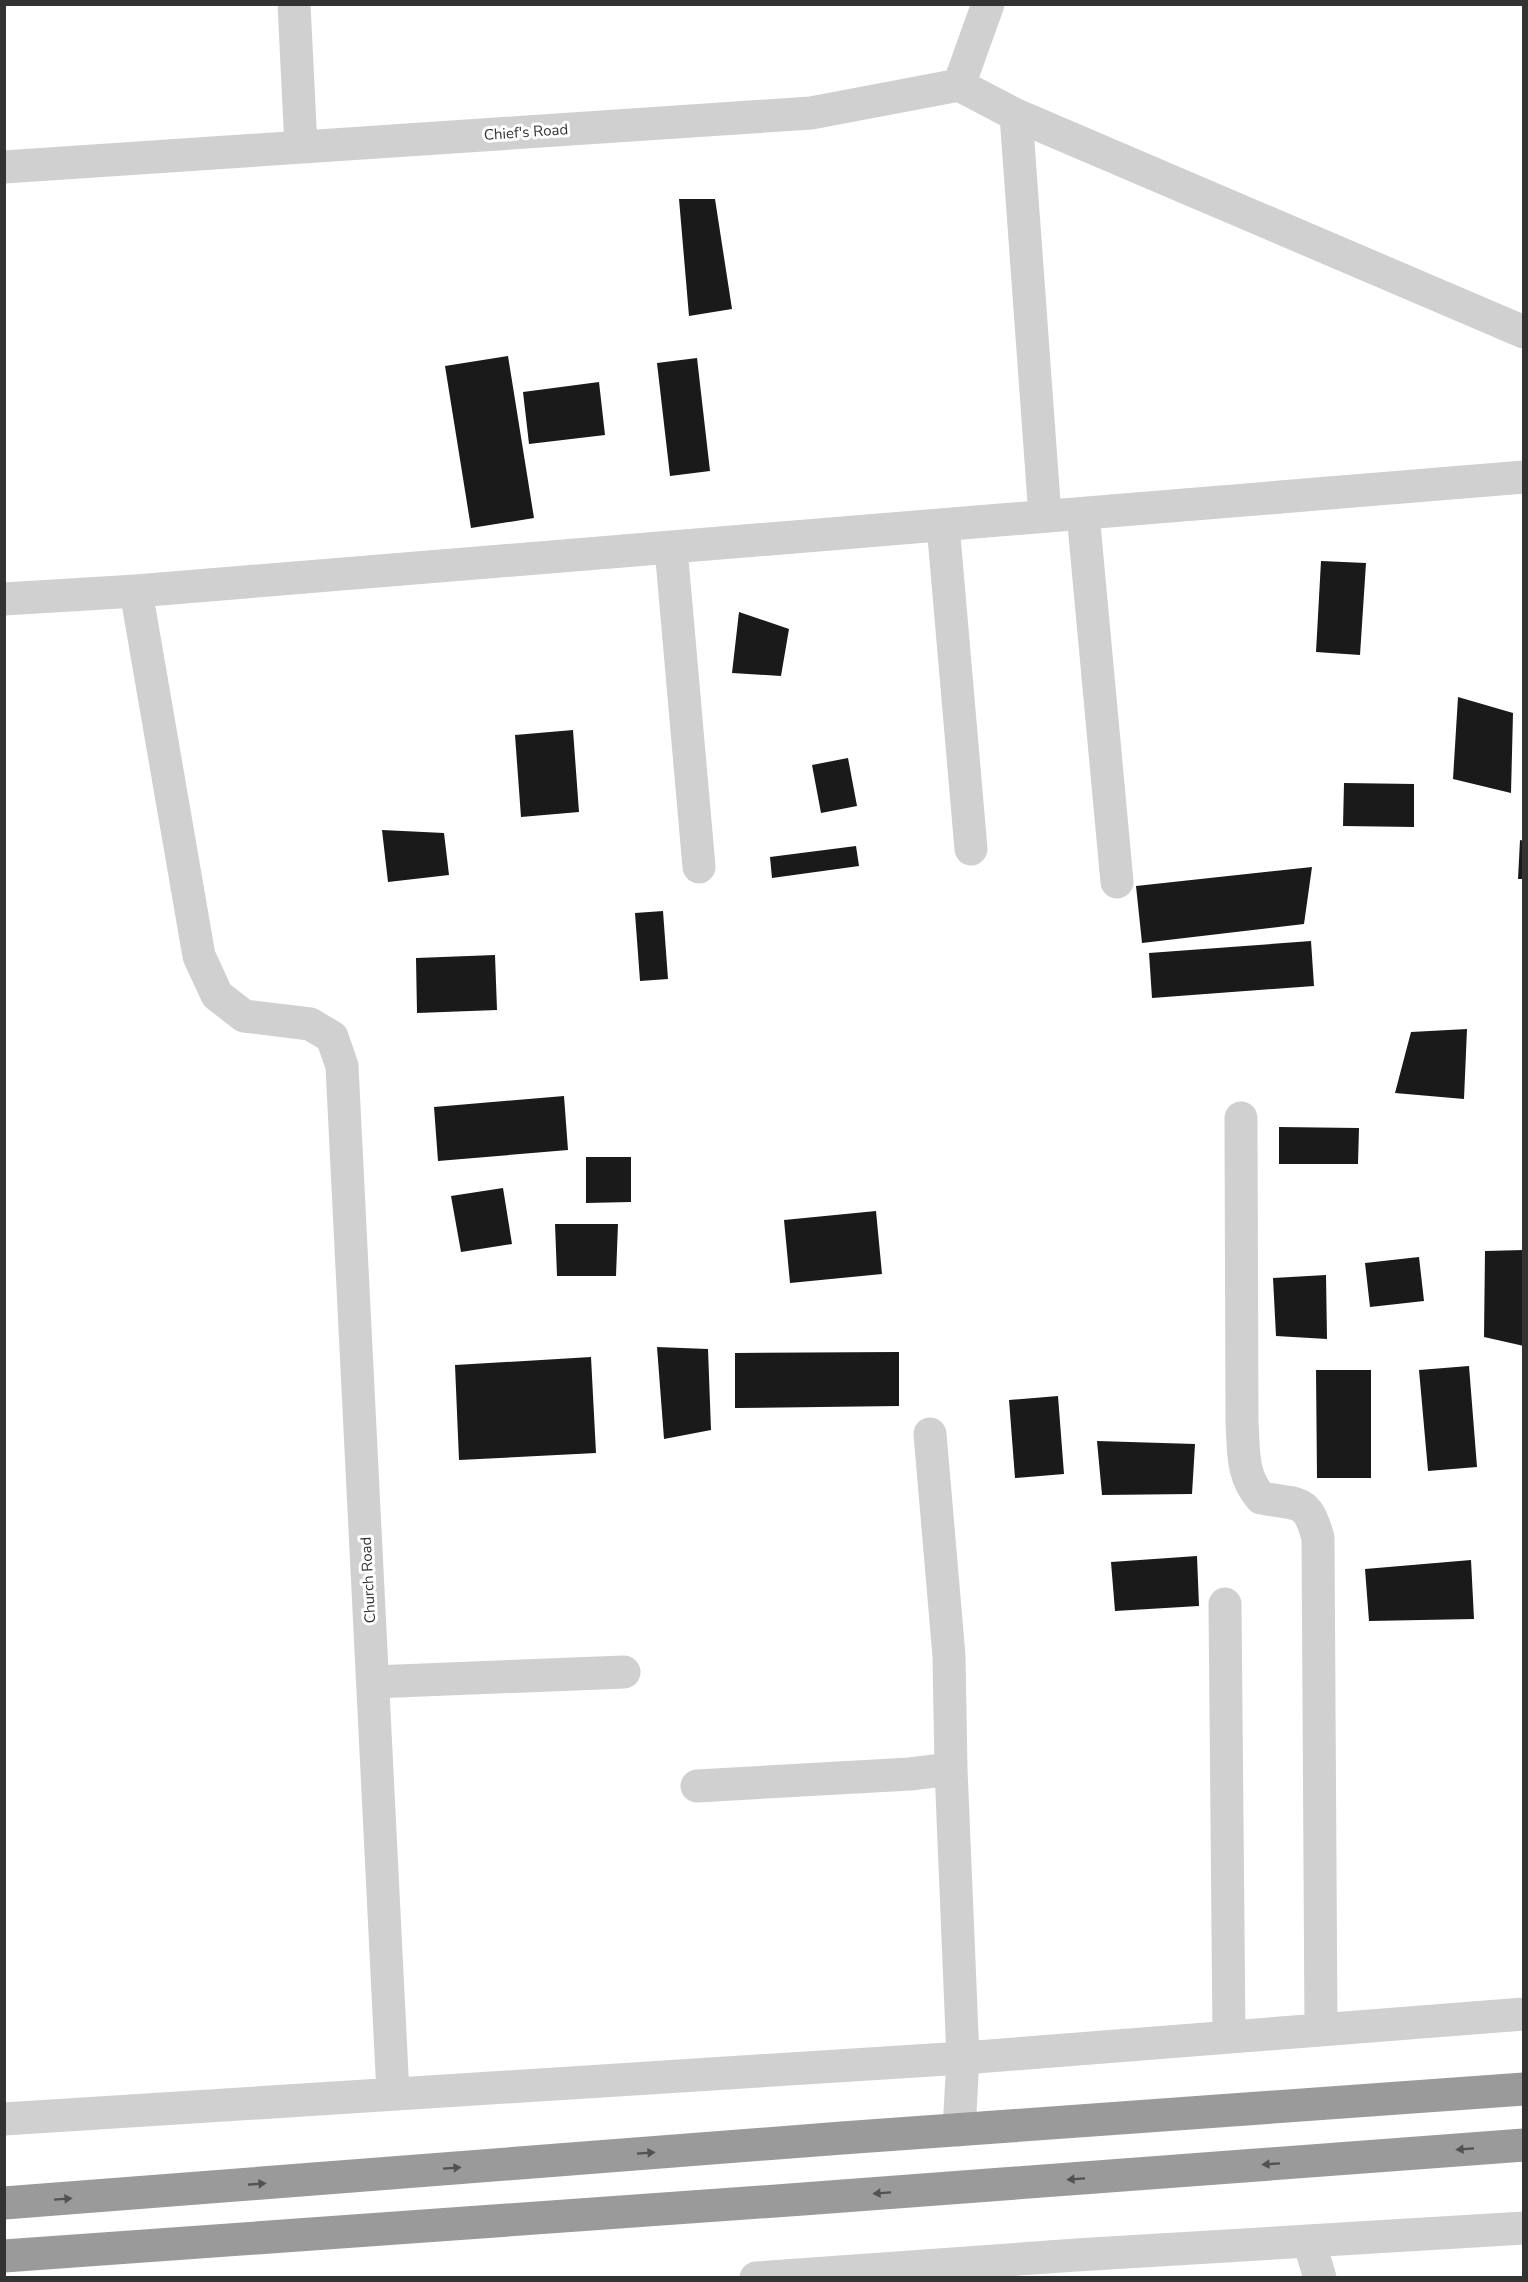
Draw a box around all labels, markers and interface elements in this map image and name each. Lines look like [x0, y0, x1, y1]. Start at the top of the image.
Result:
street label: Chief's Road [483, 119, 569, 145]
street label: Church Road [356, 1536, 380, 1624]
one-way arrow [1456, 2145, 1475, 2154]
one-way arrow [637, 2148, 656, 2158]
one-way arrow [1261, 2159, 1280, 2169]
one-way arrow [442, 2164, 461, 2173]
one-way arrow [1067, 2174, 1086, 2183]
one-way arrow [248, 2179, 267, 2188]
one-way arrow [872, 2189, 891, 2198]
one-way arrow [53, 2194, 72, 2204]

